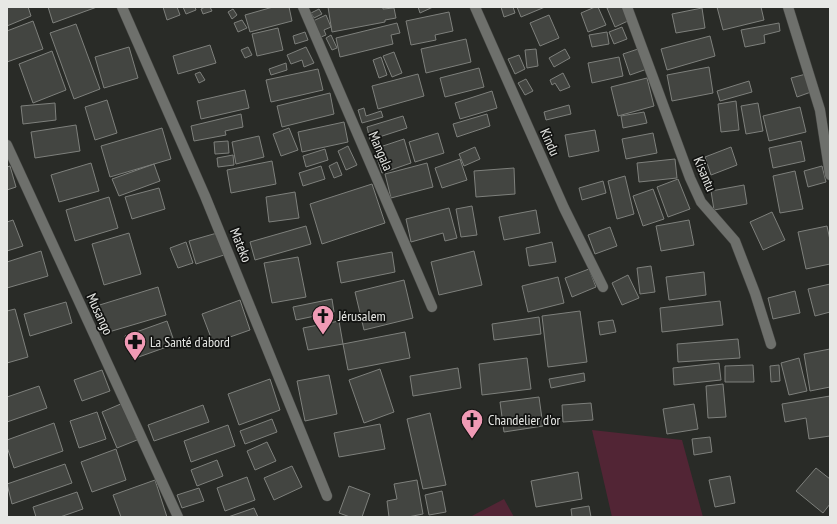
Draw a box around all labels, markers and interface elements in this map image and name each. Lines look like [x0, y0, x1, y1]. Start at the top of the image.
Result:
street label: Kindu [536, 125, 564, 159]
street label: Mangala [365, 129, 397, 173]
street label: Kisantu [690, 154, 720, 194]
street label: Mateko [226, 225, 256, 265]
street label: Musango [83, 290, 117, 338]
church icon: Jérusalem [310, 303, 336, 336]
place label: Jérusalem [337, 307, 386, 325]
pharmacy icon: La Santé d'abord [122, 329, 148, 362]
place label: La Santé d'abord [150, 333, 230, 351]
church icon: Chandelier d'or [459, 407, 485, 440]
place label: Chandelier d'or [488, 411, 561, 429]

